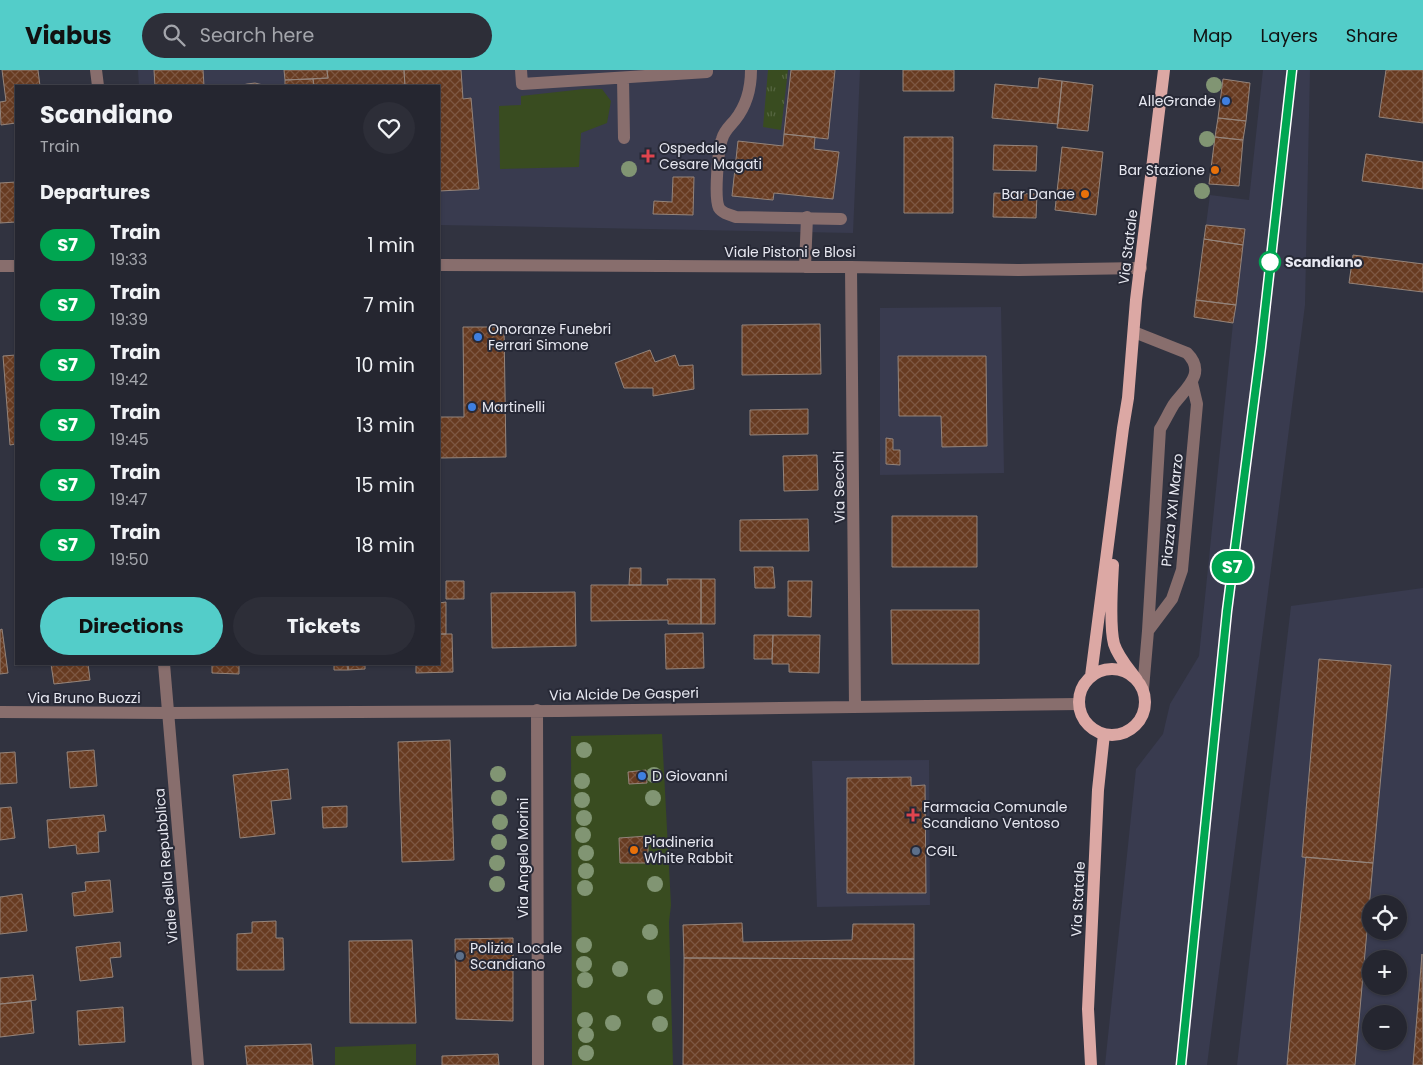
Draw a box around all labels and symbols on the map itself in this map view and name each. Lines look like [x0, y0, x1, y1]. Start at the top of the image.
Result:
place label: AlleGrande [1138, 91, 1216, 111]
marker: AlleGrande [1220, 95, 1232, 107]
place label: Ospedale Cesare Magati [659, 138, 762, 174]
marker: Ospedale Cesare Magati [641, 149, 655, 163]
place label: Bar Stazione [1119, 160, 1205, 180]
marker: Bar Stazione [1209, 164, 1221, 176]
place label: Bar Danae [1002, 184, 1075, 204]
marker: Bar Danae [1079, 188, 1091, 200]
street label: Via Statale [1113, 208, 1143, 286]
street label: Viale Pistoni e Blosi [724, 242, 856, 262]
marker: Scandiano [1259, 251, 1281, 273]
place label: Scandiano [1285, 252, 1363, 272]
place label: Onoranze Funebri Ferrari Simone [488, 319, 611, 355]
marker: Onoranze Funebri Ferrari Simone [472, 331, 484, 343]
place label: Martinelli [482, 397, 545, 417]
marker: Martinelli [466, 401, 478, 413]
street label: Via Secchi [828, 451, 850, 523]
street label: Piazza XXI Marzo [1156, 452, 1188, 568]
line badge: S7 [1210, 551, 1254, 583]
street label: Via Alcide De Gasperi [549, 683, 699, 705]
street label: Via Bruno Buozzi [27, 688, 141, 708]
place label: D Giovanni [652, 766, 728, 786]
marker: D Giovanni [636, 770, 648, 782]
street label: Viale della Repubblica [149, 787, 183, 945]
place label: Farmacia Comunale Scandiano Ventoso [923, 797, 1068, 833]
street label: Via Angelo Morini [513, 798, 533, 918]
marker: Farmacia Comunale Scandiano Ventoso [907, 809, 919, 821]
place label: Piadineria White Rabbit [644, 832, 733, 868]
place label: CGIL [926, 841, 957, 861]
marker: Piadineria White Rabbit [628, 844, 640, 856]
marker: CGIL [910, 845, 922, 857]
street label: Via Statale [1066, 860, 1090, 937]
place label: Polizia Locale Scandiano [470, 938, 562, 974]
marker: Polizia Locale Scandiano [454, 950, 466, 962]

